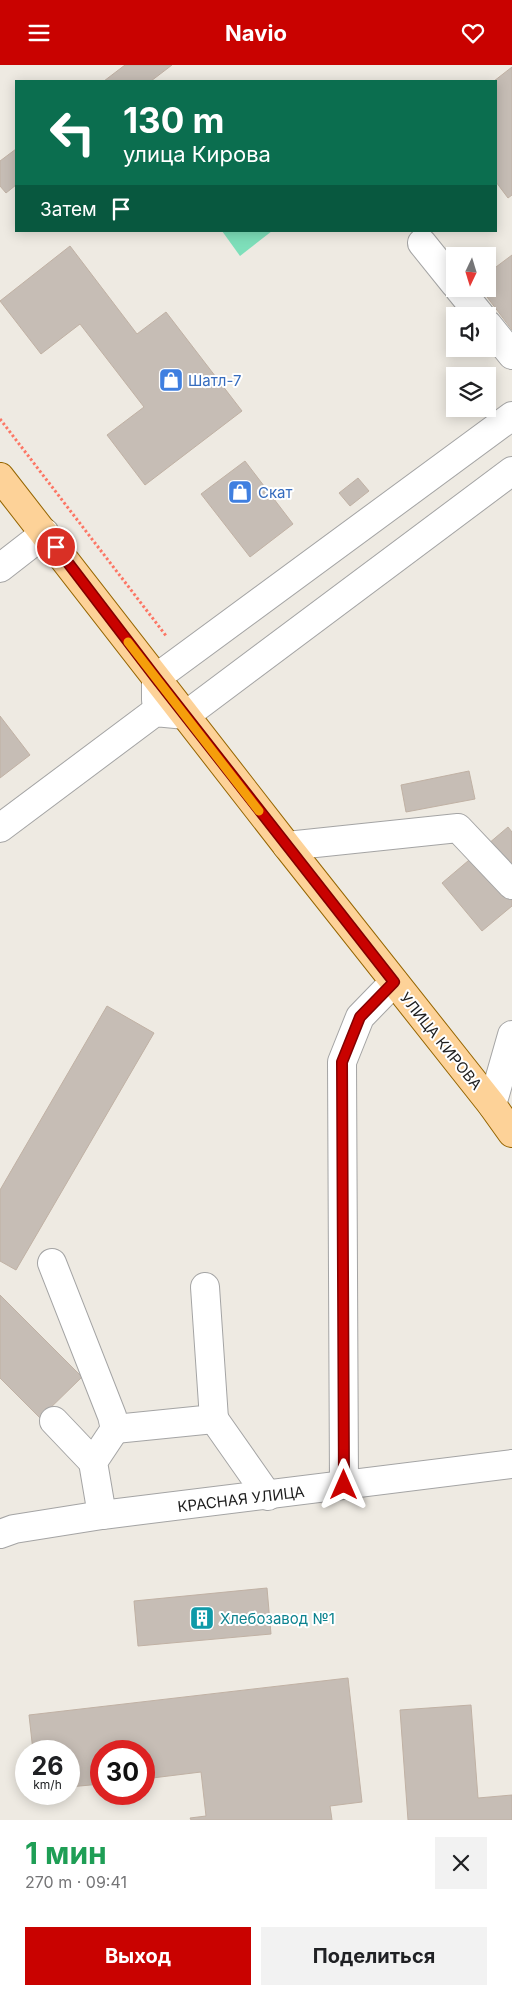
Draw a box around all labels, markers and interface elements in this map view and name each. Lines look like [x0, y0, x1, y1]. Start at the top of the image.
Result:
icon: menu [25, 19, 53, 47]
icon: heart [459, 19, 487, 47]
text: Navio [225, 20, 287, 46]
text: 130 m [123, 99, 225, 141]
icon: left [40, 100, 105, 165]
text: улица Кирова [123, 141, 271, 167]
icon: arrive [107, 195, 135, 223]
text: Затем [40, 198, 97, 221]
north arrow [446, 247, 496, 297]
map controls [446, 247, 496, 417]
button: sound [446, 307, 496, 357]
shop icon: Шатл-7 [158, 367, 184, 393]
button: layers [446, 367, 496, 417]
place label: Шатл-7 [188, 371, 241, 390]
shop icon: Скат [227, 479, 253, 505]
place label: Скат [258, 483, 293, 502]
pin [35, 526, 77, 568]
icon: arrive [42, 533, 70, 561]
street label: УЛИЦА КИРОВА [396, 988, 486, 1094]
position arrow [317, 1458, 369, 1510]
street label: КРАСНАЯ УЛИЦА [176, 1482, 306, 1516]
building icon: Хлебозавод №1 [189, 1605, 215, 1631]
place label: Хлебозавод №1 [220, 1609, 335, 1628]
speed limit sign: 30 [90, 1740, 155, 1805]
text: 26 [32, 1751, 63, 1781]
text: km/h [33, 1777, 62, 1792]
text: 1 мин [25, 1835, 107, 1871]
button: close [435, 1837, 487, 1889]
text: 270 m · 09:41 [25, 1872, 127, 1892]
button: Выход [25, 1927, 251, 1985]
button: Поделиться [261, 1927, 487, 1985]

